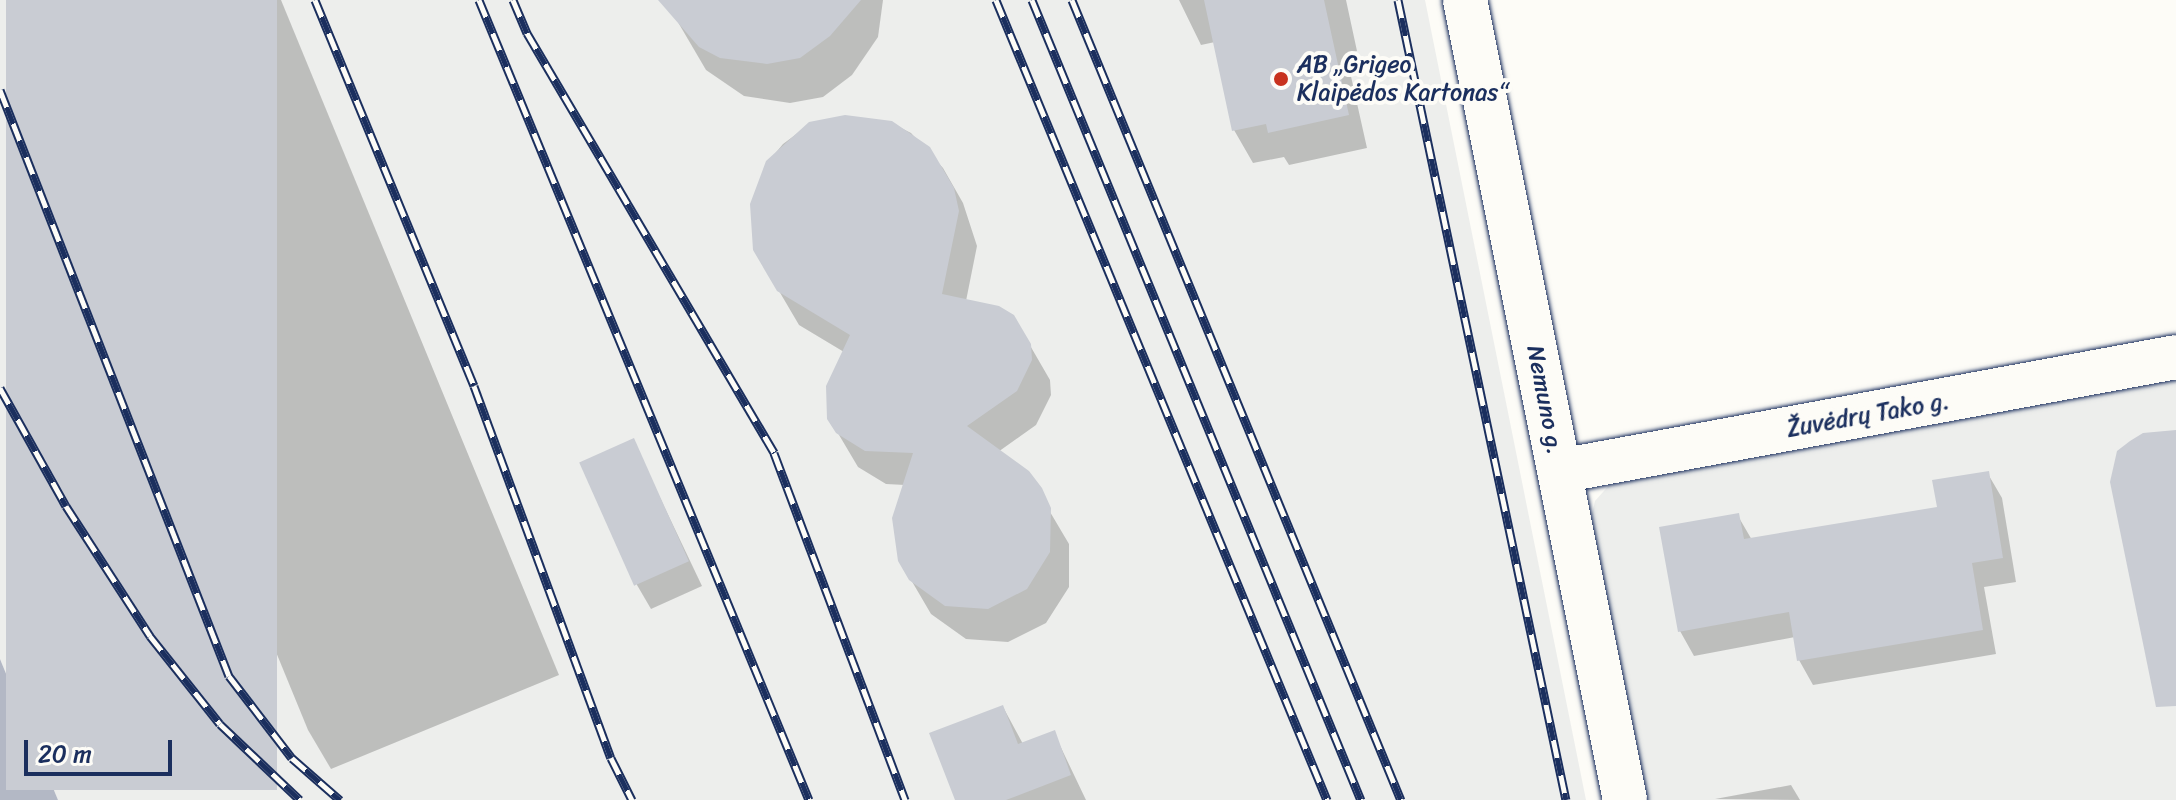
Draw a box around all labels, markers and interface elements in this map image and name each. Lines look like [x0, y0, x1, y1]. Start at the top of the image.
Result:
place label: AB „Grigeo Klaipėdos Kartonas“ [1297, 51, 1509, 107]
marker: AB „Grigeo Klaipėdos Kartonas“ [1272, 70, 1290, 88]
street label: Nemuno g. [1520, 343, 1570, 457]
street label: Žuvėdrų Tako g. [1784, 387, 1952, 443]
scale bar [28, 724, 176, 774]
text: 20 m [38, 733, 92, 775]

